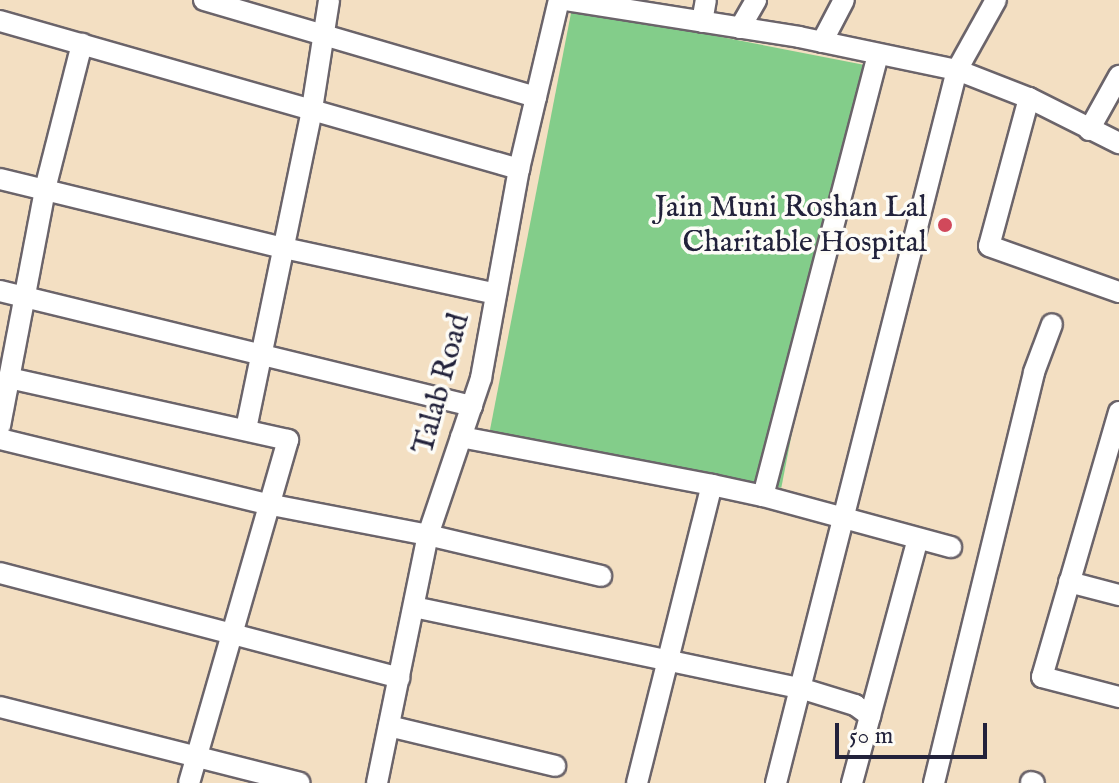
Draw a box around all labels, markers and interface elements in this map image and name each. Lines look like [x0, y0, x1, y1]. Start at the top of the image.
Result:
place label: Jain Muni Roshan Lal Charitable Hospital [655, 190, 927, 260]
marker: Jain Muni Roshan Lal Charitable Hospital [934, 214, 956, 236]
street label: Talab Road [406, 310, 478, 458]
scale bar [839, 707, 991, 757]
text: 50 m [849, 721, 893, 752]

